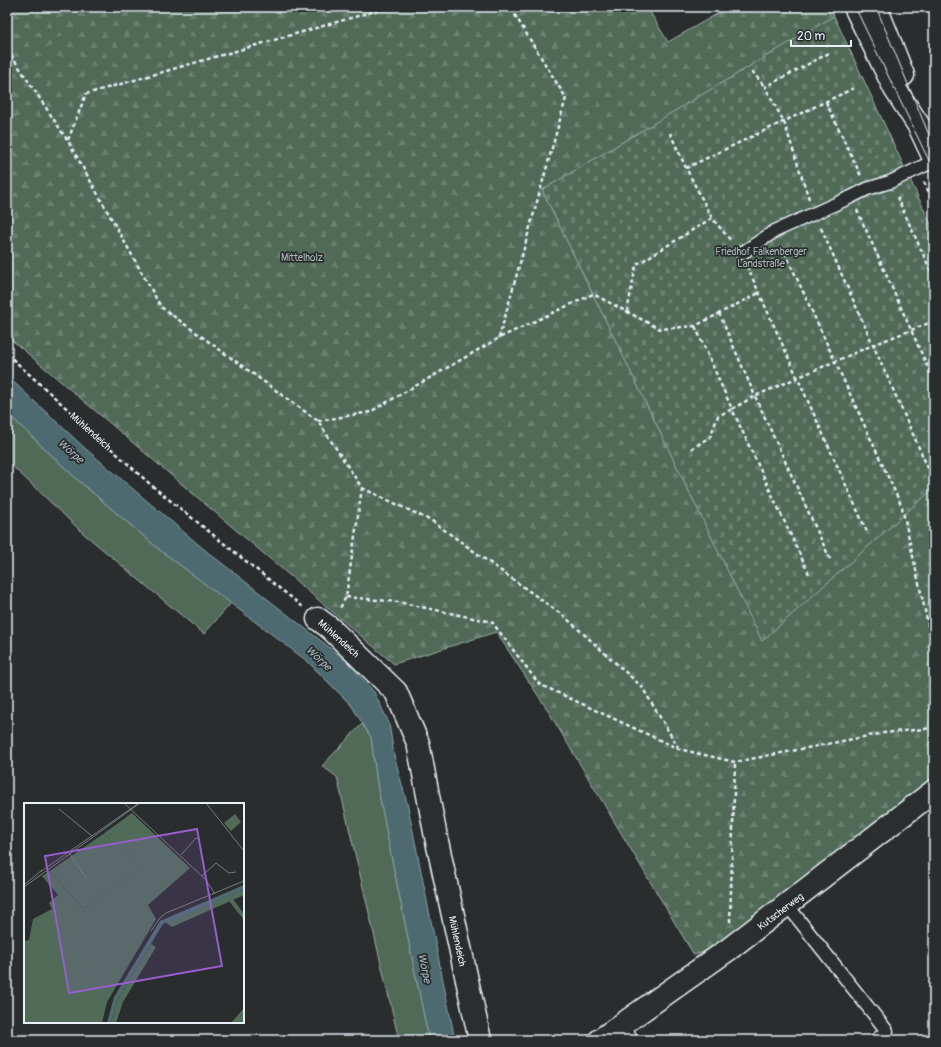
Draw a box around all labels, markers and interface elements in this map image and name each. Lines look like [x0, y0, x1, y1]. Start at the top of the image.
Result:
scale bar [791, 22, 851, 48]
text: 20 m [797, 29, 826, 44]
park label: Friedhof Falkenberger Landstraße [715, 246, 807, 270]
park label: Mittelholz [281, 252, 323, 264]
street label: Mühlendeich [67, 410, 114, 454]
water label: Wörpe [55, 437, 87, 467]
street label: Mühlendeich [315, 617, 362, 661]
water label: Wörpe [303, 643, 335, 674]
inset map [24, 803, 244, 1023]
street label: Kutscherweg [755, 891, 806, 933]
street label: Mühlendeich [446, 915, 468, 968]
water label: Wörpe [415, 952, 434, 986]

